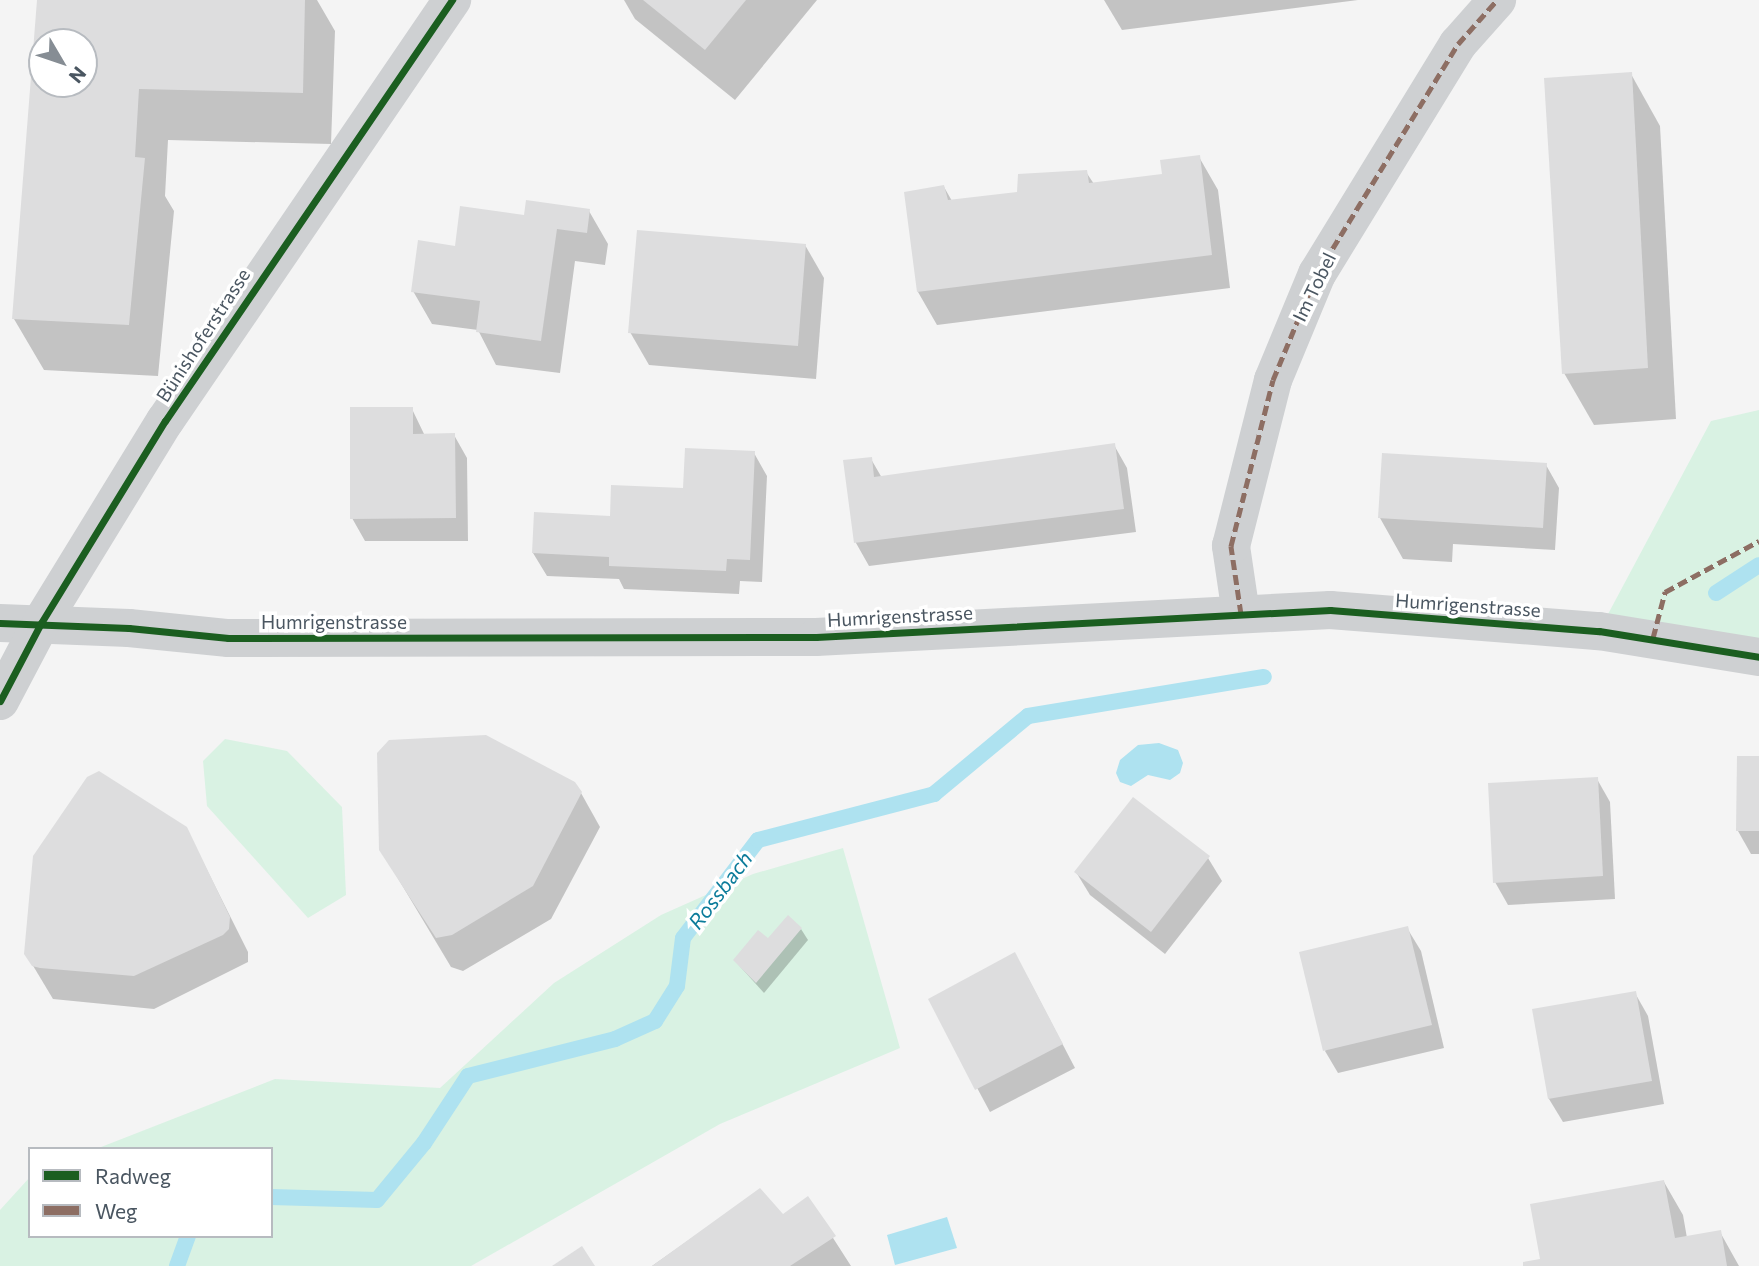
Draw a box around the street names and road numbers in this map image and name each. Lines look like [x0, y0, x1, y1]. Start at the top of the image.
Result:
street label: Im Tobel [1288, 249, 1340, 325]
street label: Bünishoferstrasse [151, 264, 255, 406]
street label: Humrigenstrasse [1394, 589, 1542, 621]
street label: Humrigenstrasse [827, 601, 973, 631]
street label: Humrigenstrasse [261, 611, 407, 633]

